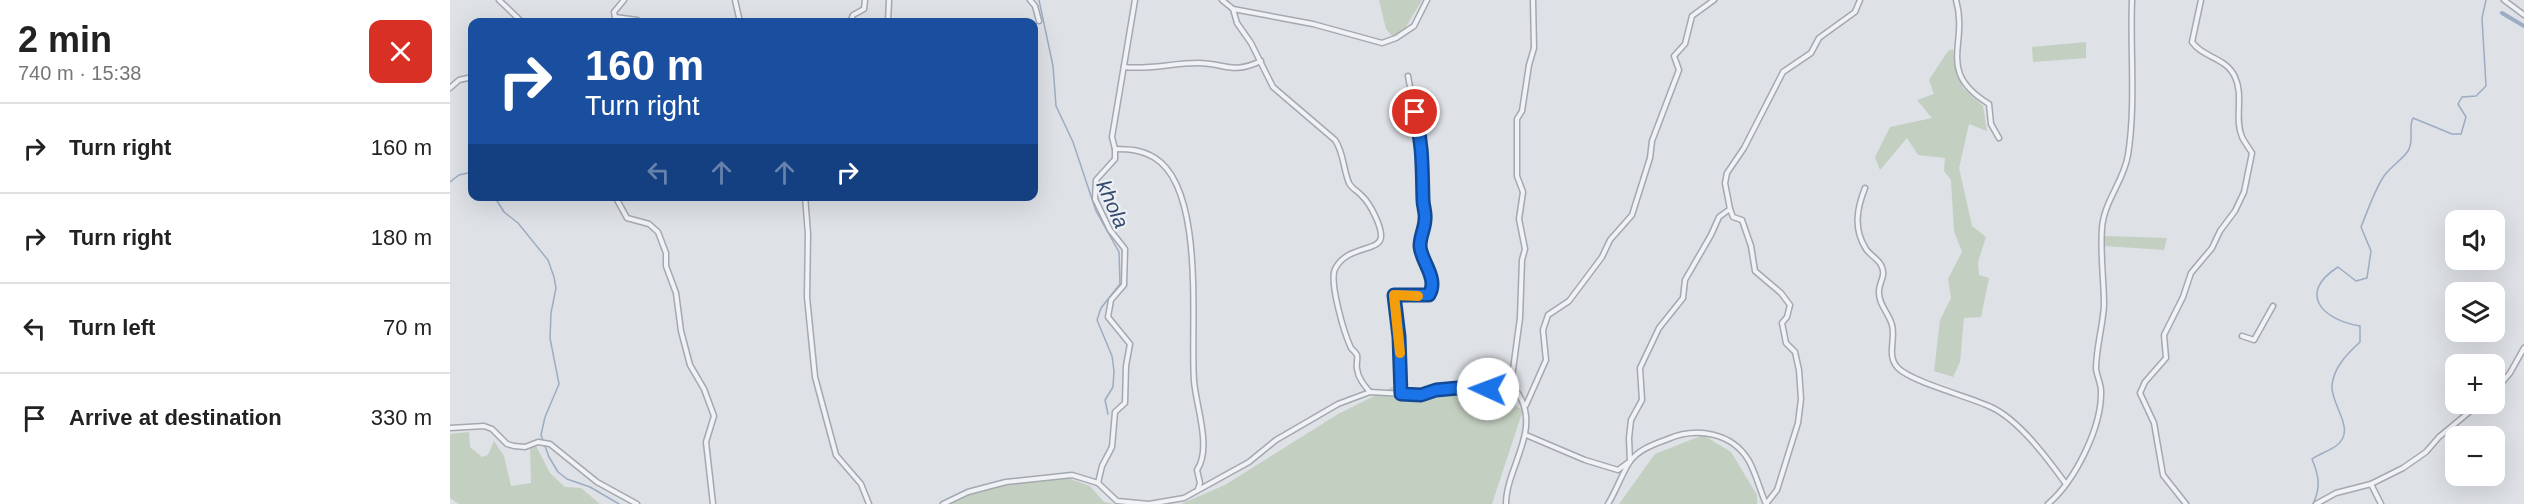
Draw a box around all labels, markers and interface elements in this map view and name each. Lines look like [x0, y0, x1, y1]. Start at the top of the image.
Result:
text: 2 min [18, 19, 112, 60]
button: close [369, 20, 432, 83]
icon: right [486, 42, 564, 120]
text: 160 m [585, 42, 704, 89]
text: 740 m · 15:38 [18, 62, 141, 84]
pin [1389, 86, 1440, 137]
text: Turn right [585, 91, 700, 121]
icon: arrive [1398, 95, 1431, 128]
icon: right [18, 132, 51, 165]
text: Turn right [69, 135, 171, 160]
text: 160 m [371, 135, 432, 160]
icon: left [642, 156, 675, 189]
icon: ahead [705, 156, 738, 189]
icon: ahead [768, 156, 801, 189]
icon: right [831, 156, 864, 189]
water label: khola [1092, 176, 1134, 232]
map controls [2445, 210, 2505, 486]
button: sound [2445, 210, 2505, 270]
icon: right [18, 222, 51, 255]
text: Turn right [69, 225, 171, 250]
text: 180 m [371, 225, 432, 250]
button: layers [2445, 282, 2505, 342]
icon: left [18, 312, 51, 345]
text: Turn left [69, 315, 155, 340]
text: 70 m [383, 315, 432, 340]
button: + [2445, 354, 2505, 414]
position arrow [1456, 357, 1520, 421]
icon: arrive [18, 402, 51, 435]
text: Arrive at destination [69, 405, 282, 430]
text: 330 m [371, 405, 432, 430]
button: − [2445, 426, 2505, 486]

